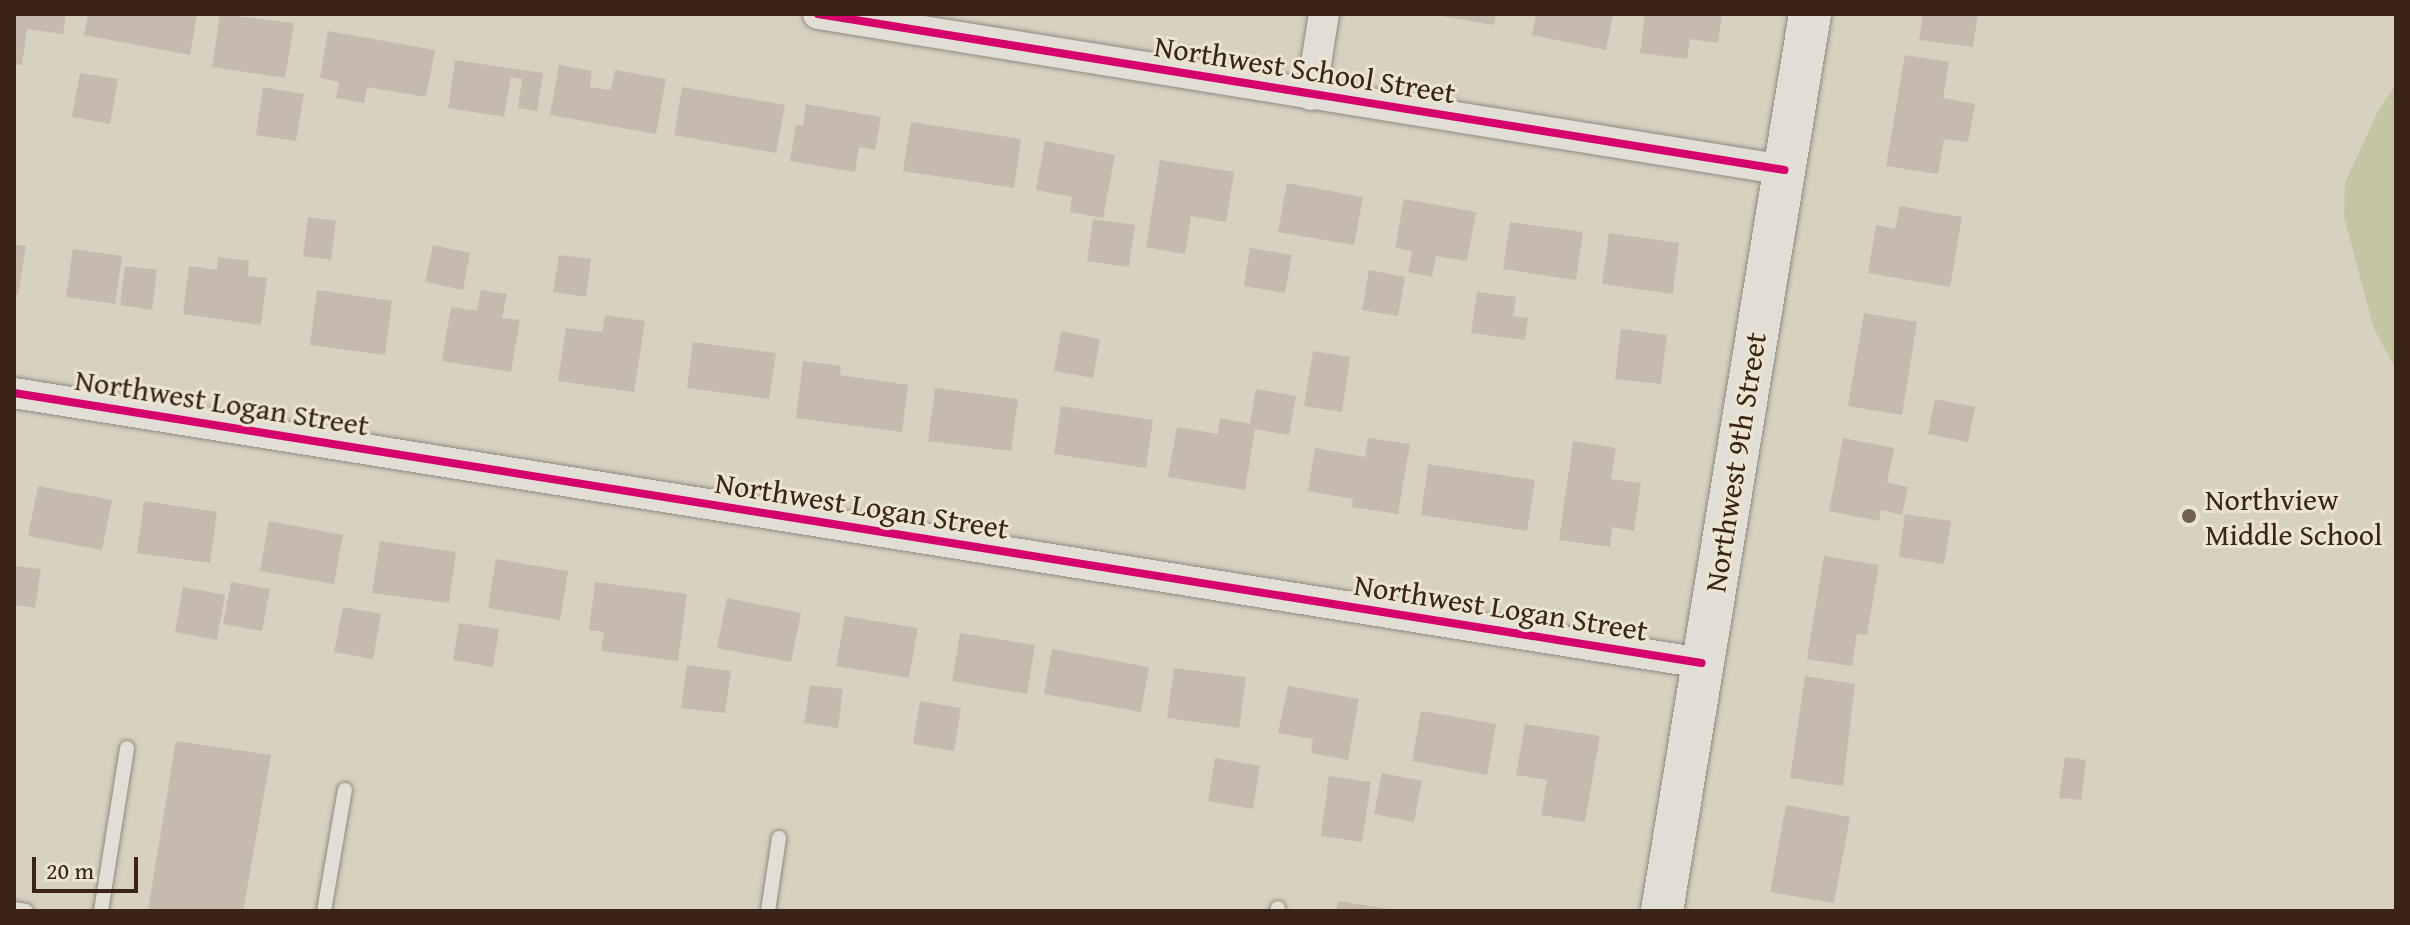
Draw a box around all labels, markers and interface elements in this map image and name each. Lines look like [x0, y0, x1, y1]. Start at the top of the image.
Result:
street label: Northwest School Street [1152, 27, 1458, 111]
street label: Northwest 9th Street [1697, 329, 1773, 595]
street label: Northwest Logan Street [73, 361, 371, 443]
street label: Northwest Logan Street [713, 464, 1011, 546]
place label: Northview Middle School [2205, 481, 2383, 552]
marker: Northview Middle School [2180, 507, 2198, 525]
street label: Northwest Logan Street [1352, 566, 1650, 648]
scale bar [36, 841, 142, 891]
text: 20 m [46, 853, 94, 888]

